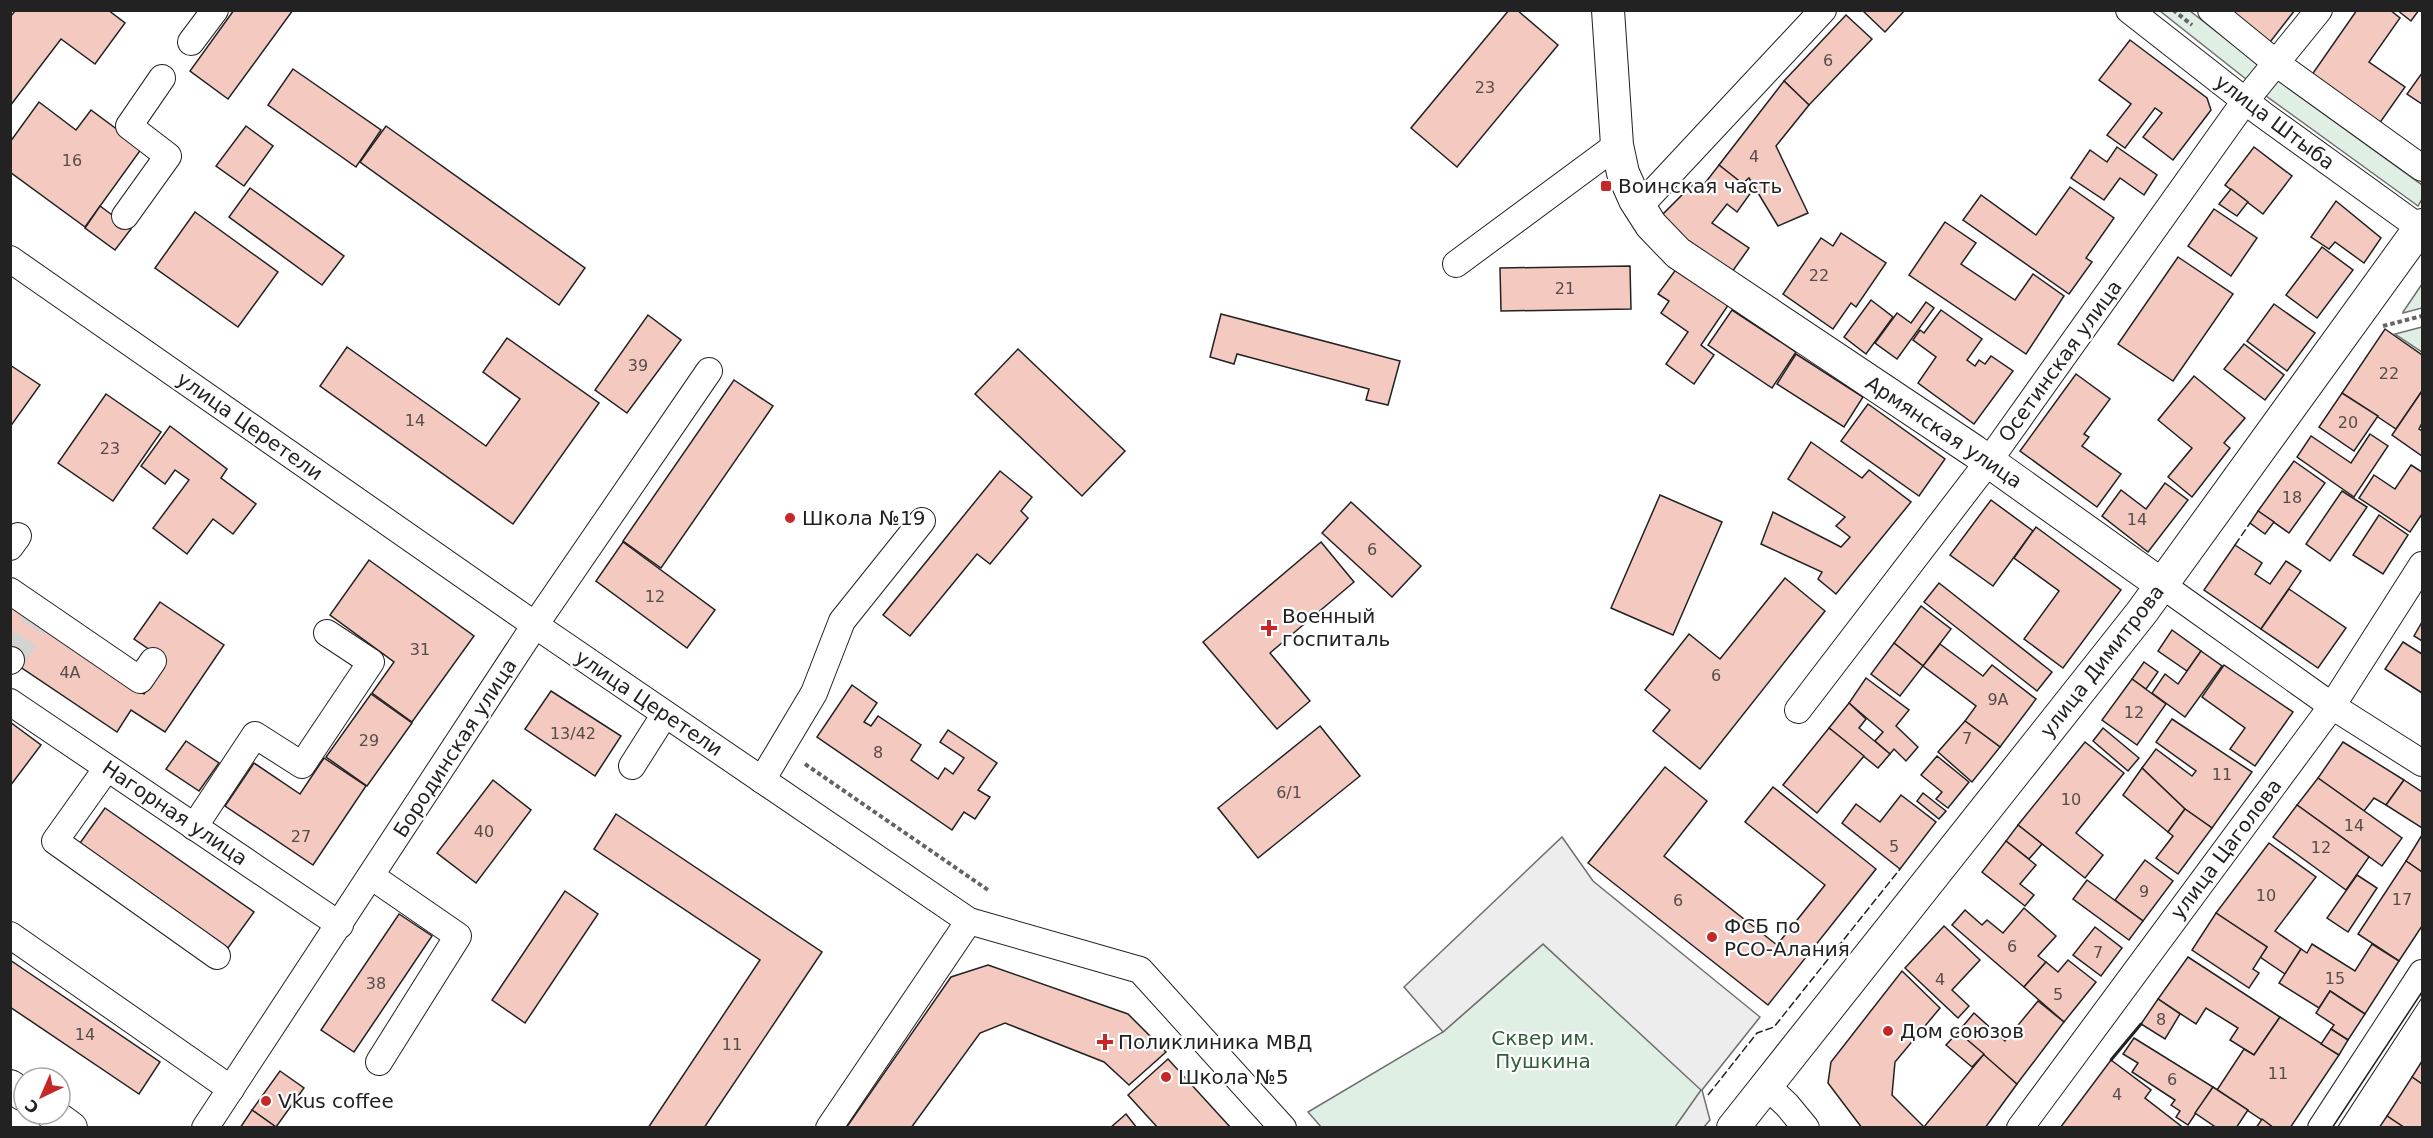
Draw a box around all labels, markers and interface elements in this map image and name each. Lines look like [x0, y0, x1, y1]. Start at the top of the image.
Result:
house number: 6 [1823, 51, 1833, 70]
street label: улица Штыба [2211, 69, 2339, 175]
house number: 23 [1475, 78, 1495, 97]
house number: 4 [1749, 147, 1759, 166]
house number: 16 [62, 151, 82, 170]
place label: Воинская часть [1618, 174, 1782, 198]
marker: Воинская часть [1599, 179, 1613, 193]
house number: 22 [1809, 266, 1829, 285]
street label: Осетинская улица [1993, 275, 2127, 447]
house number: 21 [1555, 279, 1575, 298]
house number: 39 [628, 356, 648, 375]
house number: 22 [2379, 364, 2399, 383]
street label: улица Церетели [172, 367, 328, 485]
street label: Армянская улица [1861, 371, 2027, 493]
house number: 14 [405, 411, 425, 430]
house number: 20 [2338, 413, 2358, 432]
house number: 23 [100, 439, 120, 458]
house number: 18 [2282, 488, 2302, 507]
place label: Школа №19 [802, 506, 925, 530]
house number: 14 [2127, 510, 2147, 529]
marker: Школа №19 [783, 511, 797, 525]
house number: 6 [1367, 540, 1377, 559]
street label: улица Димитрова [2035, 580, 2169, 742]
house number: 12 [645, 587, 665, 606]
place label: Военный госпиталь [1282, 604, 1390, 651]
marker: Военный госпиталь [1260, 619, 1278, 637]
house number: 31 [410, 640, 430, 659]
street label: улица Церетели [571, 645, 727, 761]
street label: Бородинская улица [388, 654, 522, 842]
house number: 4А [59, 663, 81, 682]
house number: 6 [1711, 666, 1721, 685]
house number: 9А [1987, 690, 2009, 709]
house number: 12 [2124, 703, 2144, 722]
house number: 13/42 [550, 724, 596, 743]
house number: 7 [1962, 729, 1972, 748]
house number: 29 [359, 731, 379, 750]
house number: 8 [873, 743, 883, 762]
street label: Нагорная улица [98, 756, 252, 870]
house number: 11 [2212, 765, 2232, 784]
street label: улица Цаголова [2165, 774, 2287, 924]
house number: 6/1 [1276, 783, 1302, 802]
house number: 10 [2061, 790, 2081, 809]
house number: 14 [2344, 816, 2364, 835]
house number: 40 [474, 822, 494, 841]
house number: 27 [291, 827, 311, 846]
house number: 5 [1889, 837, 1899, 856]
house number: 12 [2311, 838, 2331, 857]
house number: 9 [2139, 882, 2149, 901]
house number: 10 [2256, 886, 2276, 905]
house number: 17 [2392, 890, 2412, 909]
house number: 6 [1673, 891, 1683, 910]
place label: ФСБ по РСО-Алания [1724, 914, 1850, 961]
marker: ФСБ по РСО-Алания [1705, 930, 1719, 944]
house number: 6 [2007, 937, 2017, 956]
house number: 7 [2093, 943, 2103, 962]
house number: 15 [2325, 969, 2345, 988]
house number: 4 [1935, 970, 1945, 989]
house number: 38 [366, 974, 386, 993]
house number: 5 [2053, 985, 2063, 1004]
house number: 8 [2156, 1010, 2166, 1029]
place label: Дом союзов [1900, 1019, 2024, 1043]
marker: Дом союзов [1881, 1024, 1895, 1038]
house number: 14 [75, 1025, 95, 1044]
park label: Сквер им. Пушкина [1491, 1026, 1595, 1073]
place label: Поликлиника МВД [1118, 1030, 1312, 1054]
marker: Поликлиника МВД [1096, 1033, 1114, 1051]
house number: 11 [722, 1035, 742, 1054]
house number: 11 [2268, 1064, 2288, 1083]
place label: Школа №5 [1178, 1065, 1289, 1089]
north arrow [12, 1066, 72, 1126]
marker: Школа №5 [1159, 1070, 1173, 1084]
house number: 6 [2167, 1070, 2177, 1089]
house number: 4 [2112, 1085, 2122, 1104]
place label: Vkus coffee [278, 1089, 394, 1113]
marker: Vkus coffee [259, 1094, 273, 1108]
text: С [21, 1096, 43, 1117]

